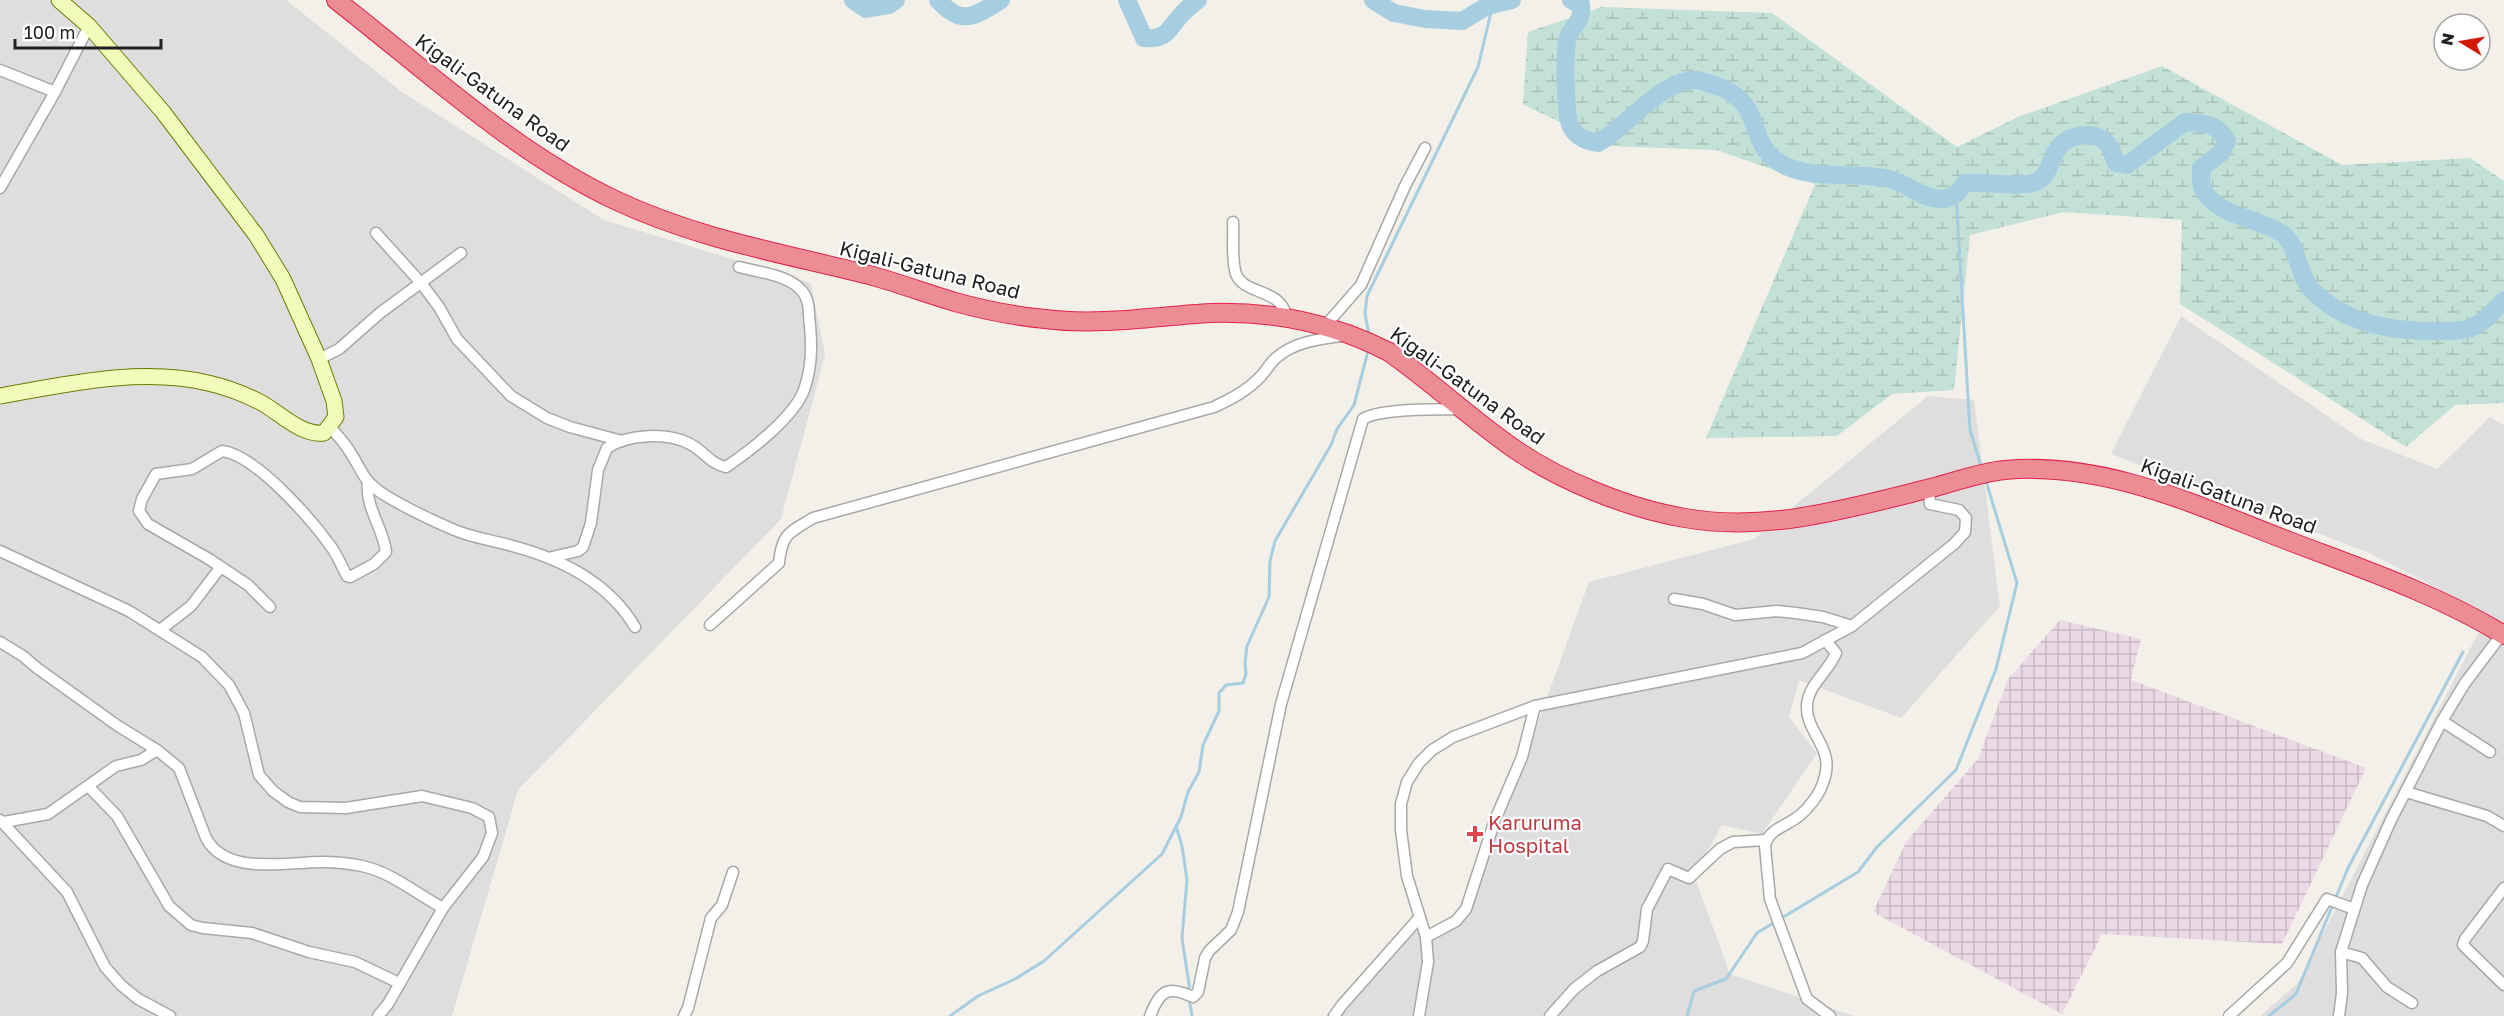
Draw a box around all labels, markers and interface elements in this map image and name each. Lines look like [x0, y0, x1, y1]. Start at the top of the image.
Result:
scale bar [15, 12, 160, 50]
north arrow [2432, 12, 2492, 72]
text: 100 m [24, 21, 75, 43]
street label: Kigali-Gatuna Road [411, 28, 575, 156]
text: N [2436, 31, 2458, 47]
street label: Kigali-Gatuna Road [837, 235, 1023, 303]
street label: Kigali-Gatuna Road [1386, 321, 1550, 449]
street label: Kigali-Gatuna Road [2138, 452, 2320, 538]
place label: Karuruma Hospital [1488, 810, 1582, 857]
marker: Karuruma Hospital [1466, 825, 1484, 843]

